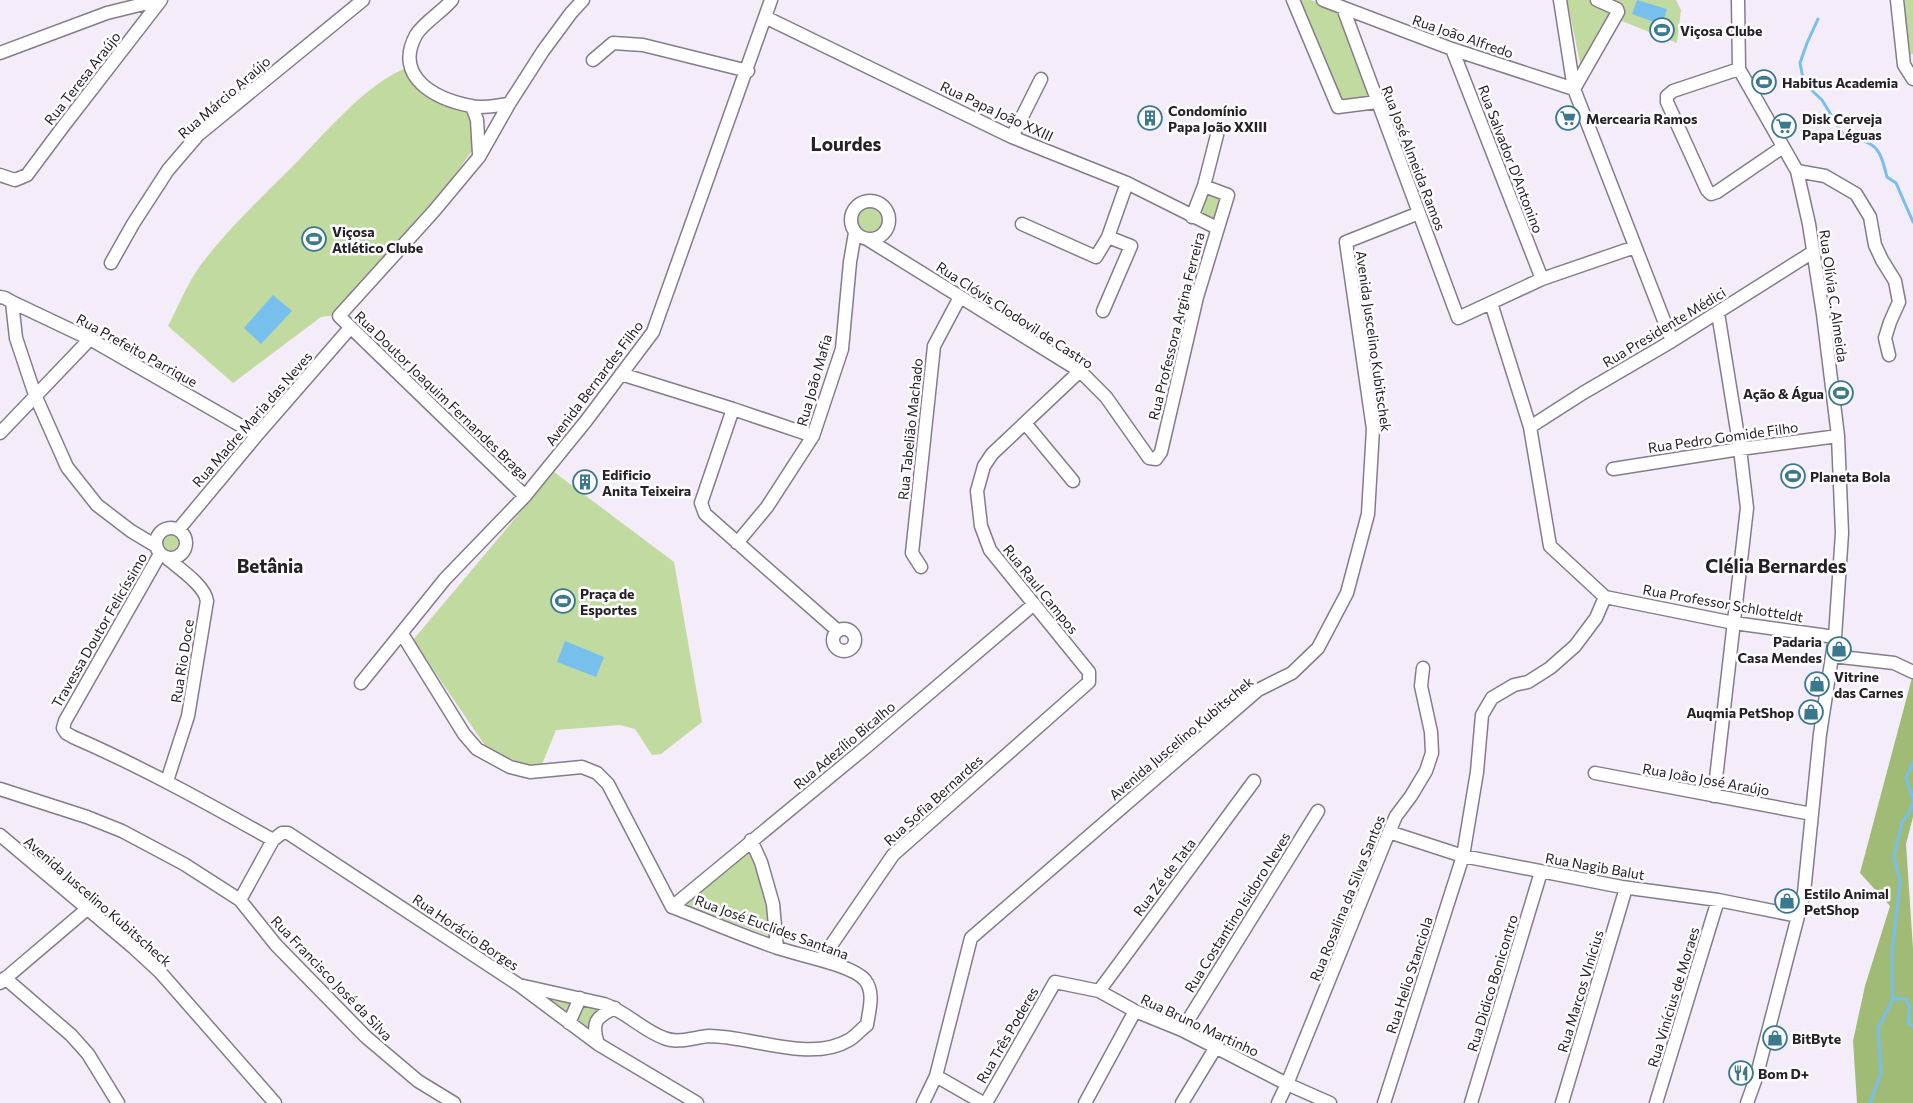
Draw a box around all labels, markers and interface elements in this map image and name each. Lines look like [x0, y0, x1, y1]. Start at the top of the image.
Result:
street label: Rua João Alfredo [1410, 11, 1516, 61]
sports icon: Viçosa Clube [1649, 17, 1675, 43]
place label: Viçosa Clube [1680, 22, 1762, 39]
street label: Rua Teresa Araújo [40, 28, 124, 128]
street label: Rua Márcio Araújo [174, 52, 274, 142]
sports icon: Habitus Academia [1751, 69, 1777, 95]
place label: Habitus Academia [1782, 74, 1898, 91]
street label: Rua Papa João XXIII [938, 77, 1056, 145]
street label: Rua José Almeida Ramos [1378, 83, 1450, 233]
street label: Rua Salvador D'Antonino [1475, 83, 1547, 235]
place label: Condomínio Papa João XXIII [1168, 102, 1267, 135]
building icon: Condomínio Papa João XXIII [1137, 105, 1163, 131]
supermarket icon: Mercearia Ramos [1555, 105, 1581, 131]
place label: Mercearia Ramos [1586, 110, 1698, 127]
place label: Disk Cerveja Papa Léguas [1802, 110, 1882, 143]
supermarket icon: Disk Cerveja Papa Léguas [1771, 113, 1797, 139]
district label: Lourdes [811, 132, 882, 155]
place label: Viçosa Atlético Clube [332, 223, 423, 256]
sports icon: Viçosa Atlético Clube [301, 226, 327, 252]
street label: Rua Olívia C. Almeida [1816, 229, 1852, 363]
street label: Rua Professora Argina Ferreira [1144, 230, 1208, 422]
street label: Avenida Juscelino Kubitschek [1353, 249, 1395, 433]
street label: Rua Clóvis Clodovil de Castro [933, 258, 1097, 372]
street label: Rua Presidente Médici [1599, 283, 1729, 371]
street label: Rua Doutor Joaquim Fernandes Braga [351, 307, 533, 483]
street label: Rua Prefeito Parrique [74, 310, 200, 390]
street label: Avenida Bernardes Filho [541, 317, 647, 449]
street label: Rua João Mafia [793, 332, 835, 428]
street label: Rua Madre Maria das Neves [189, 348, 315, 490]
street label: Rua Tabelião Machado [894, 357, 926, 501]
sports icon: Ação & Água [1828, 380, 1854, 406]
place label: Ação & Água [1743, 385, 1824, 402]
street label: Rua Pedro Gomide Filho [1647, 418, 1799, 456]
sports icon: Planeta Bola [1780, 463, 1806, 489]
place label: Edificio Anita Teixeira [602, 466, 691, 499]
place label: Planeta Bola [1810, 468, 1891, 485]
building icon: Edificio Anita Teixeira [572, 469, 598, 495]
street label: Rua Raul Campos [1000, 541, 1082, 637]
street label: Travessa Doutor Felicíssimo [48, 550, 150, 710]
district label: Betânia [237, 554, 303, 577]
district label: Clélia Bernardes [1705, 554, 1847, 577]
street label: Rua Professor Schlotteldt [1641, 581, 1805, 626]
place label: Praça de Esportes [580, 585, 637, 618]
sports icon: Praça de Esportes [550, 588, 576, 614]
street label: Rua Rio Doce [167, 618, 197, 704]
place label: Padaria Casa Mendes [1738, 633, 1822, 666]
shop icon: Padaria Casa Mendes [1826, 636, 1852, 662]
place label: Vitrine das Carnes [1834, 668, 1904, 701]
shop icon: Vitrine das Carnes [1804, 671, 1830, 697]
street label: Avenida Juscelino Kubitschek [1105, 672, 1257, 803]
street label: Rua Adezílio Bicalho [790, 697, 898, 793]
shop icon: Auqmia PetShop [1798, 699, 1824, 725]
place label: Auqmia PetShop [1686, 704, 1794, 721]
street label: Rua Sofia Bernardes [880, 751, 986, 849]
street label: Rua João José Araújo [1641, 759, 1771, 799]
street label: Rua Rosalina da Silva Santos [1306, 813, 1388, 983]
street label: Rua Costantino Isidoro Neves [1181, 829, 1293, 995]
street label: Avenida Juscelino Kubitscheck [21, 832, 176, 970]
street label: Rua Zé de Tata [1129, 835, 1199, 919]
street label: Rua Nagib Balut [1544, 849, 1646, 883]
place label: Estilo Animal PetShop [1804, 885, 1889, 918]
shop icon: Estilo Animal PetShop [1774, 888, 1800, 914]
street label: Rua Horácio Borges [410, 890, 522, 974]
street label: Rua José Euclides Santana [693, 891, 851, 963]
street label: Rua Francisco José da Silva [268, 912, 396, 1044]
street label: Rua Didico Bonicontro [1463, 912, 1521, 1054]
street label: Rua Helio Stanciola [1382, 914, 1436, 1036]
street label: Rua Vinícius de Moraes [1644, 925, 1702, 1069]
street label: Rua Marcos VInícius [1553, 928, 1607, 1054]
street label: Rua Três Poderes [973, 984, 1041, 1086]
street label: Rua Bruno Martinho [1138, 990, 1262, 1060]
shop icon: BitByte [1762, 1025, 1788, 1051]
place label: BitByte [1792, 1030, 1841, 1047]
restaurant icon: Bom D+ [1728, 1060, 1754, 1086]
place label: Bom D+ [1758, 1065, 1809, 1082]

